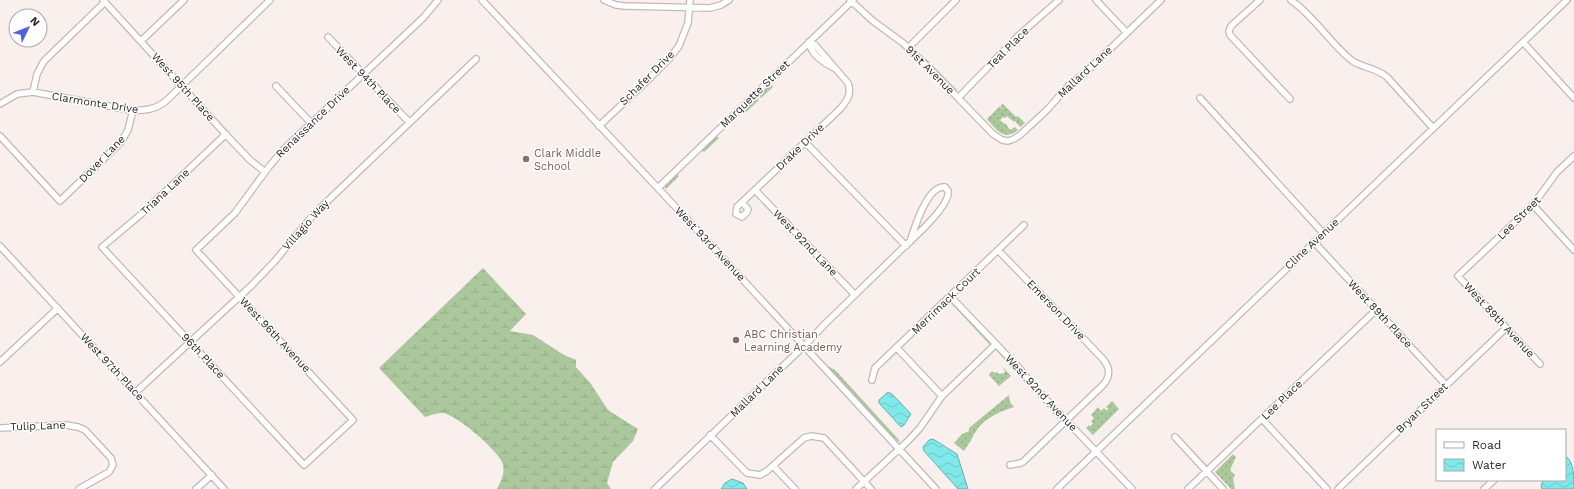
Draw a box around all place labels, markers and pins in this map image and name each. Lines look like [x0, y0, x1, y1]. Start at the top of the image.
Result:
place label: Clark Middle School [534, 147, 601, 173]
marker: Clark Middle School [521, 154, 531, 164]
place label: ABC Christian Learning Academy [744, 328, 842, 354]
marker: ABC Christian Learning Academy [731, 335, 741, 345]

